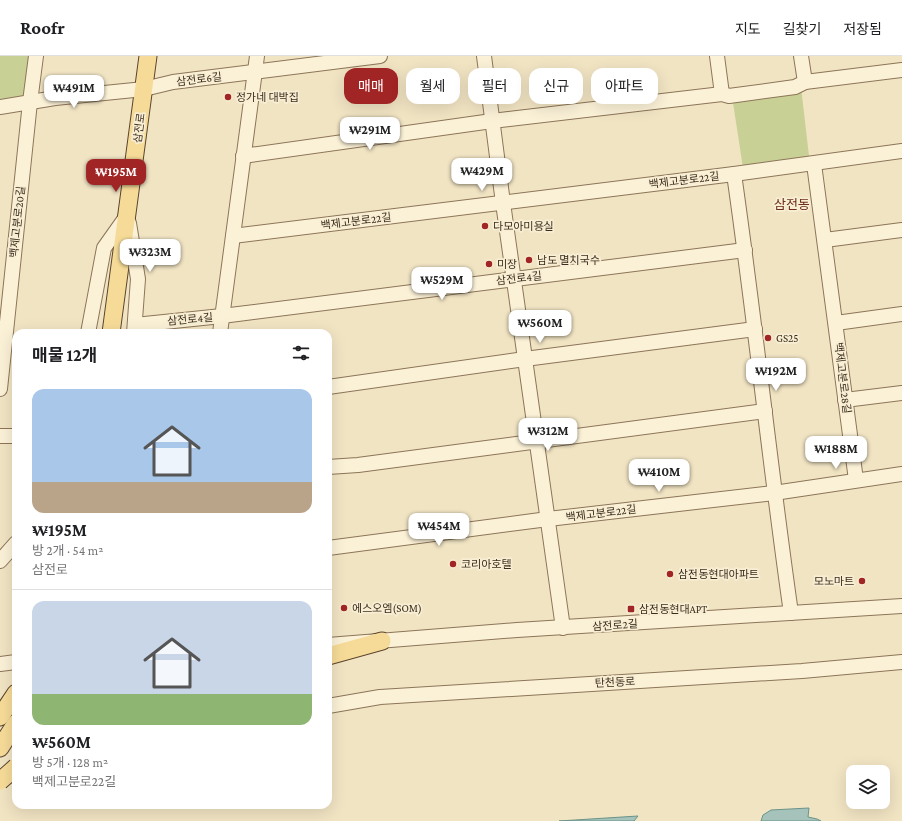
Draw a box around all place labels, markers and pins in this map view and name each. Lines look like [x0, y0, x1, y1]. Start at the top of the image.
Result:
pin: ₩491M [46, 75, 102, 109]
place label: 정가네 대박집 [236, 91, 299, 103]
marker: 정가네 대박집 [223, 92, 233, 102]
pin: ₩291M [342, 117, 398, 151]
pin: ₩429M [454, 158, 510, 192]
pin: ₩195M [88, 159, 144, 193]
place label: 다모아미용실 [493, 220, 554, 232]
marker: 다모아미용실 [480, 221, 490, 231]
pin: ₩323M [122, 239, 178, 273]
place label: 남도 멸치국수 [537, 254, 600, 266]
marker: 남도 멸치국수 [524, 255, 534, 265]
place label: 미장 [497, 258, 517, 270]
marker: 미장 [484, 259, 494, 269]
pin: ₩529M [414, 267, 470, 301]
pin: ₩560M [512, 310, 568, 344]
place label: GS25 [776, 332, 799, 344]
marker: GS25 [763, 333, 773, 343]
pin: ₩192M [748, 358, 804, 392]
pin: ₩312M [520, 418, 576, 452]
pin: ₩188M [808, 436, 864, 470]
pin: ₩410M [631, 459, 687, 493]
pin: ₩454M [411, 513, 467, 547]
place label: 코리아호텔 [461, 558, 512, 570]
marker: 코리아호텔 [448, 559, 458, 569]
place label: 삼전동현대아파트 [678, 568, 759, 580]
marker: 삼전동현대아파트 [665, 569, 675, 579]
place label: 모노마트 [814, 575, 854, 587]
marker: 모노마트 [857, 576, 867, 586]
place label: 에스오엠(SOM) [352, 602, 422, 615]
marker: 에스오엠(SOM) [339, 603, 349, 613]
place label: 삼전동현대APT [639, 603, 707, 615]
marker: 삼전동현대APT [626, 604, 636, 614]

